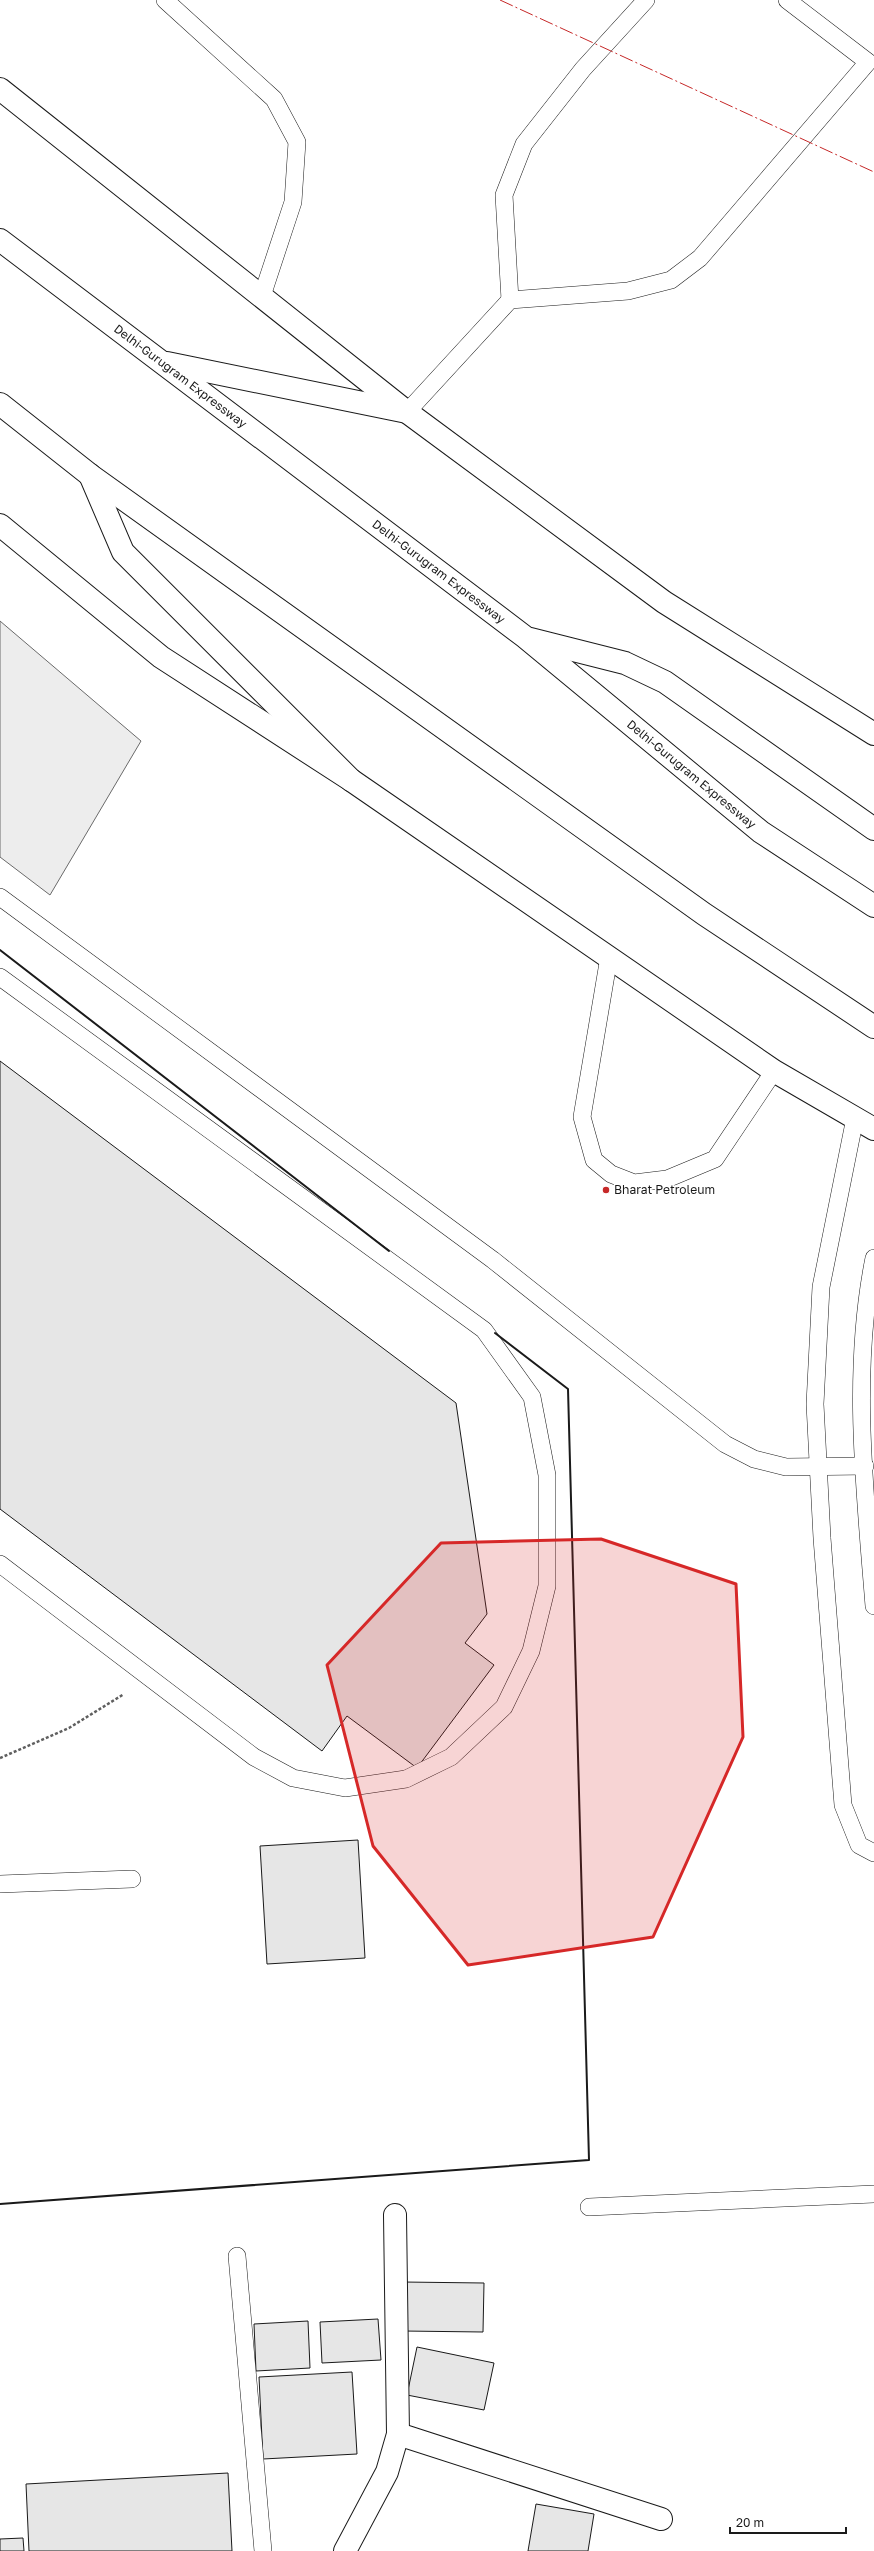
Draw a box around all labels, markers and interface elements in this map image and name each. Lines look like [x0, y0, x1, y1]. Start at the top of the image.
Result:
street label: Delhi-Gurugram Expressway [111, 321, 250, 431]
street label: Delhi-Gurugram Expressway [370, 516, 509, 627]
street label: Delhi-Gurugram Expressway [624, 716, 759, 832]
place label: Bharat Petroleum [614, 1182, 715, 1197]
marker: Bharat Petroleum [601, 1185, 611, 1195]
scale bar [730, 2509, 846, 2535]
text: 20 m [736, 2515, 764, 2530]

